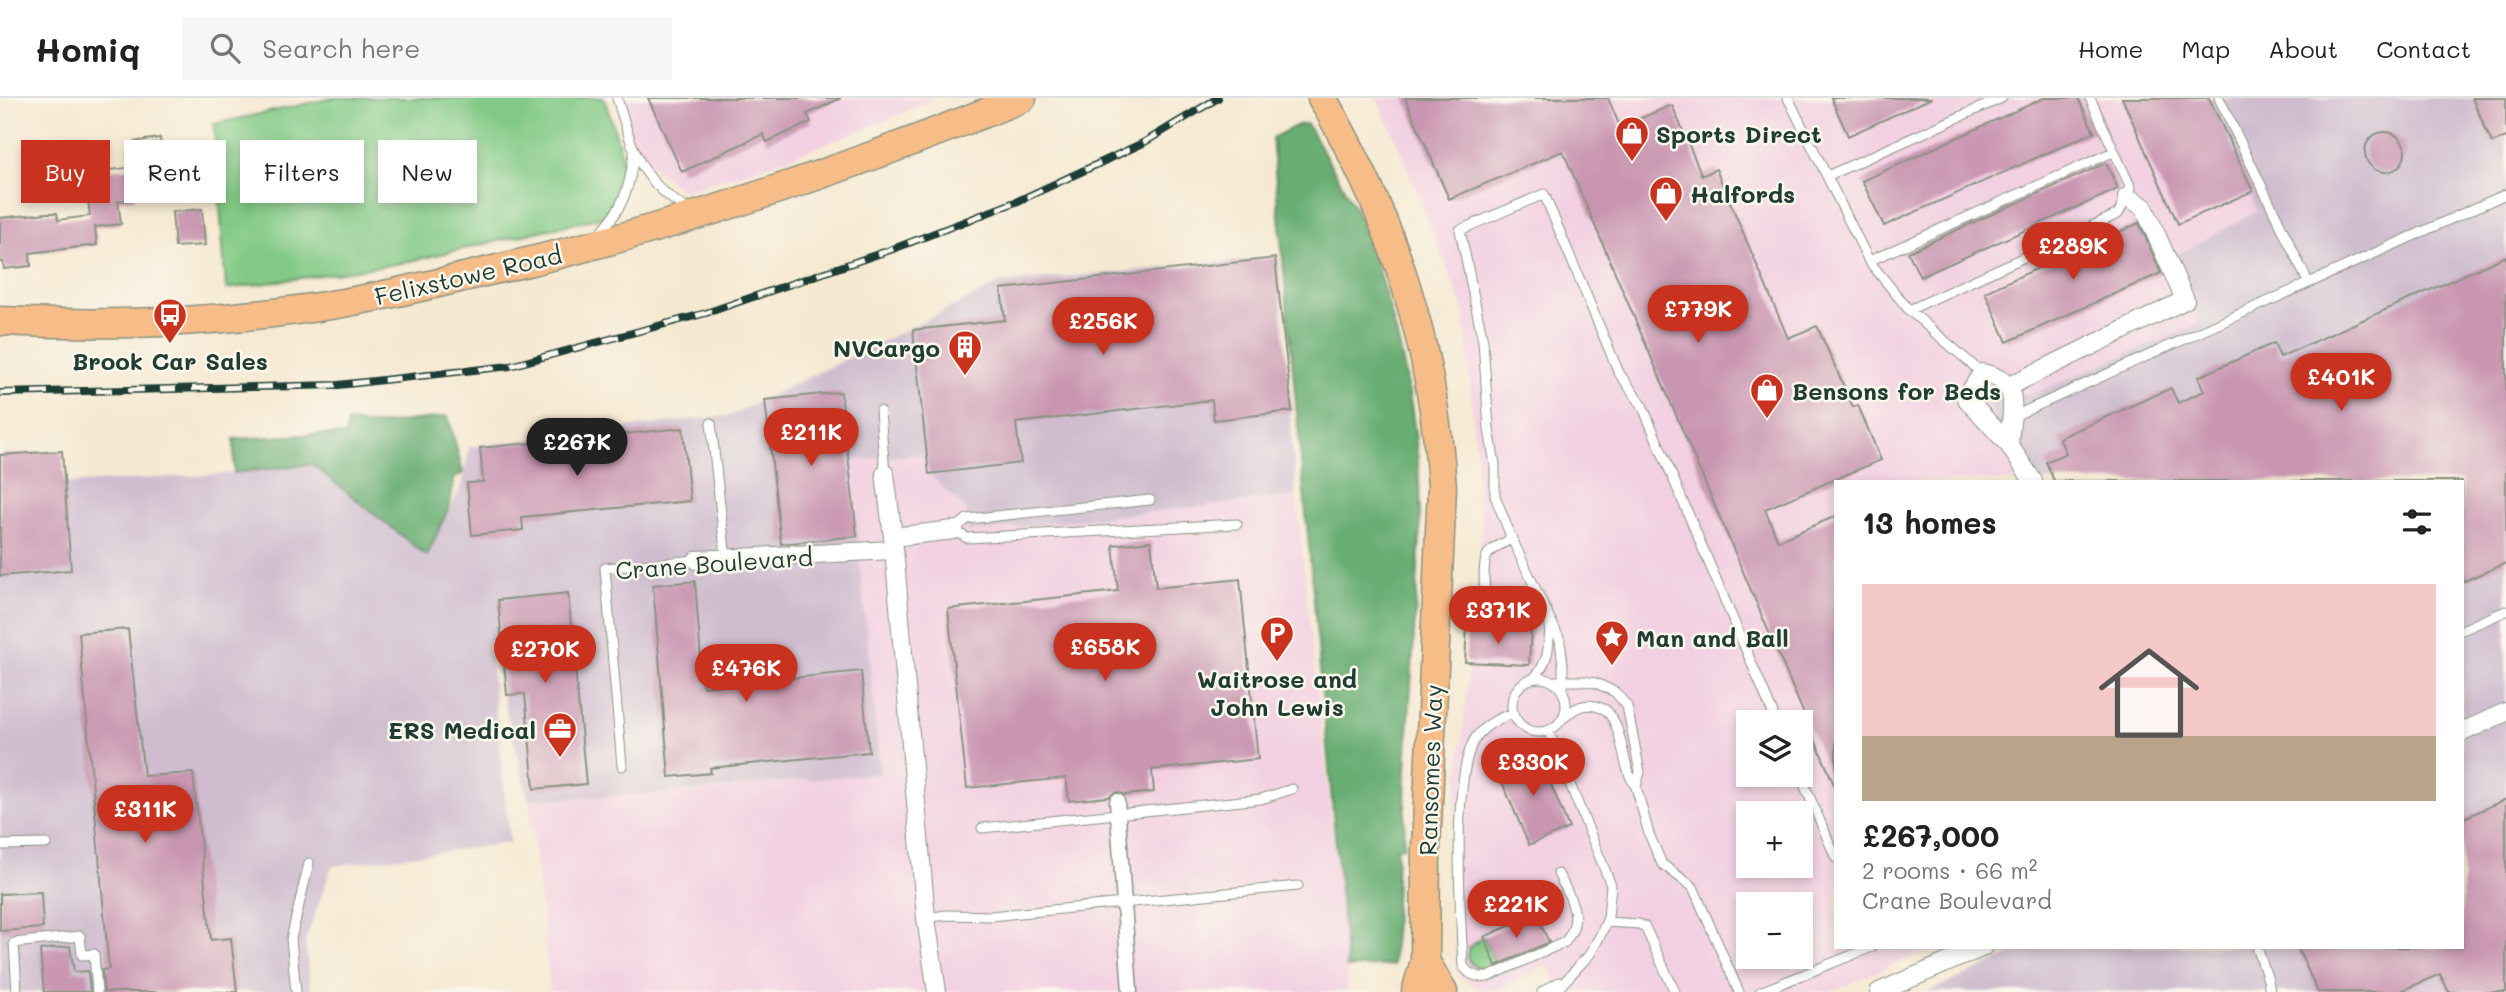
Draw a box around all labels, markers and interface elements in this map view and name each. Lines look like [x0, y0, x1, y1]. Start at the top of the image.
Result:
search box [182, 17, 672, 80]
text: Homiq [35, 27, 140, 70]
icon: search [206, 29, 244, 67]
text: Search here [262, 31, 420, 65]
text: Home [2078, 33, 2143, 64]
text: Map [2181, 33, 2230, 64]
text: About [2268, 33, 2338, 64]
text: Contact [2376, 33, 2471, 64]
shop icon: Sports Direct [1613, 114, 1651, 163]
place label: Sports Direct [1656, 118, 1822, 149]
chip: Buy [21, 140, 110, 203]
chip: Rent [124, 140, 226, 203]
chip: Filters [240, 140, 364, 203]
chip: New [378, 140, 477, 203]
shop icon: Halfords [1647, 174, 1685, 223]
place label: Halfords [1690, 178, 1795, 209]
pin: £289K [2024, 222, 2122, 282]
text: £289K [2038, 230, 2108, 260]
street label: Felixstowe Road [371, 238, 565, 312]
pin: £779K [1649, 286, 1747, 345]
text: £779K [1664, 293, 1732, 323]
bus stop icon: Brook Car Sales [151, 296, 189, 345]
pin: £256K [1054, 298, 1152, 357]
text: £256K [1068, 305, 1138, 335]
building icon: NVCargo [946, 328, 984, 377]
place label: NVCargo [833, 332, 940, 363]
place label: Brook Car Sales [72, 345, 268, 376]
pin: £401K [2292, 354, 2390, 413]
text: £401K [2307, 361, 2376, 391]
shop icon: Bensons for Beds [1748, 371, 1786, 420]
place label: Bensons for Beds [1792, 375, 2001, 406]
pin: £211K [762, 408, 860, 468]
text: £211K [780, 416, 842, 446]
pin: £267K [528, 418, 626, 478]
text: £267K [542, 426, 612, 456]
text: 13 homes [1862, 502, 1997, 542]
icon: filters [2398, 503, 2436, 541]
street label: Crane Boulevard [614, 541, 814, 585]
pin: £371K [1449, 587, 1547, 646]
text: £371K [1465, 594, 1531, 624]
parking icon: Waitrose and John Lewis [1258, 614, 1296, 663]
place icon: Man and Ball [1593, 618, 1631, 667]
place label: Man and Ball [1636, 622, 1789, 653]
pin: £658K [1056, 624, 1154, 683]
pin: £270K [496, 626, 594, 685]
icon: home [2086, 630, 2212, 756]
text: £658K [1069, 631, 1141, 661]
text: £270K [510, 633, 580, 663]
pin: £476K [697, 644, 795, 704]
text: £476K [711, 652, 781, 682]
place label: Waitrose and John Lewis [1197, 663, 1357, 722]
street label: Ransomes Way [1412, 684, 1448, 856]
office icon: ERS Medical [541, 710, 579, 759]
map controls [1736, 710, 1813, 969]
button: layers [1736, 710, 1813, 787]
place label: ERS Medical [388, 714, 536, 745]
pin: £330K [1484, 738, 1582, 798]
text: £330K [1497, 746, 1569, 776]
pin: £311K [96, 786, 194, 845]
text: £311K [113, 793, 177, 823]
button: + [1736, 801, 1813, 878]
text: £267,000 [1862, 815, 1999, 855]
text: 2 rooms · 66 m² [1862, 855, 2037, 885]
pin: £221K [1467, 880, 1565, 940]
text: Crane Boulevard [1862, 885, 2052, 915]
text: £221K [1483, 888, 1549, 918]
button: − [1736, 892, 1813, 969]

